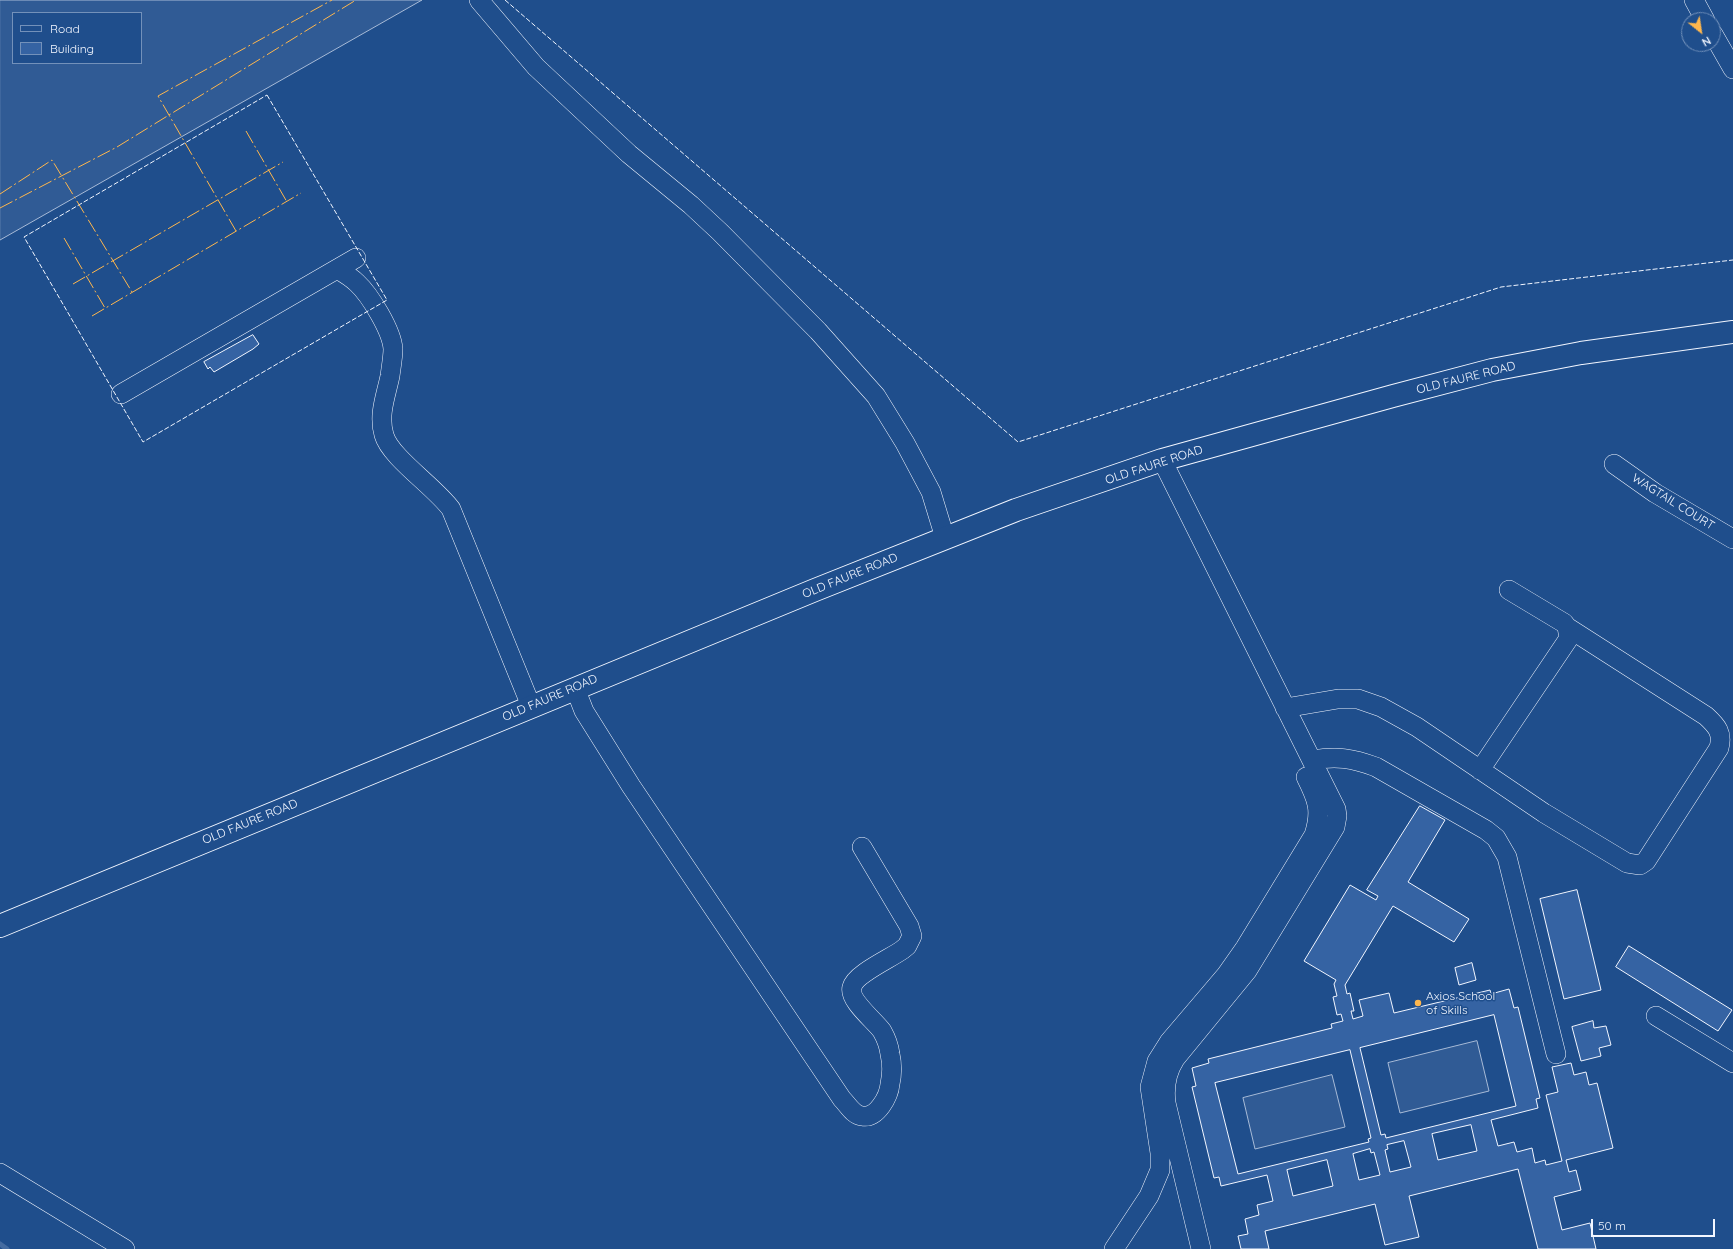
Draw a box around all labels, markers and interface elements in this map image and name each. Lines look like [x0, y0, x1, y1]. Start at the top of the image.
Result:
legend [12, 12, 142, 64]
north arrow [1681, 12, 1721, 52]
text: Road [50, 21, 80, 36]
text: N [1699, 33, 1714, 50]
text: Building [50, 41, 94, 56]
street label: OLD FAURE ROAD [1415, 359, 1517, 397]
street label: OLD FAURE ROAD [1103, 442, 1205, 488]
street label: WAGTAIL COURT [1629, 471, 1717, 533]
street label: OLD FAURE ROAD [800, 550, 900, 602]
street label: OLD FAURE ROAD [500, 672, 600, 724]
street label: OLD FAURE ROAD [200, 796, 300, 848]
place label: Axios School of Skills [1426, 989, 1495, 1017]
marker: Axios School of Skills [1413, 998, 1423, 1008]
scale bar [1593, 1211, 1717, 1237]
text: 50 m [1598, 1218, 1626, 1233]

